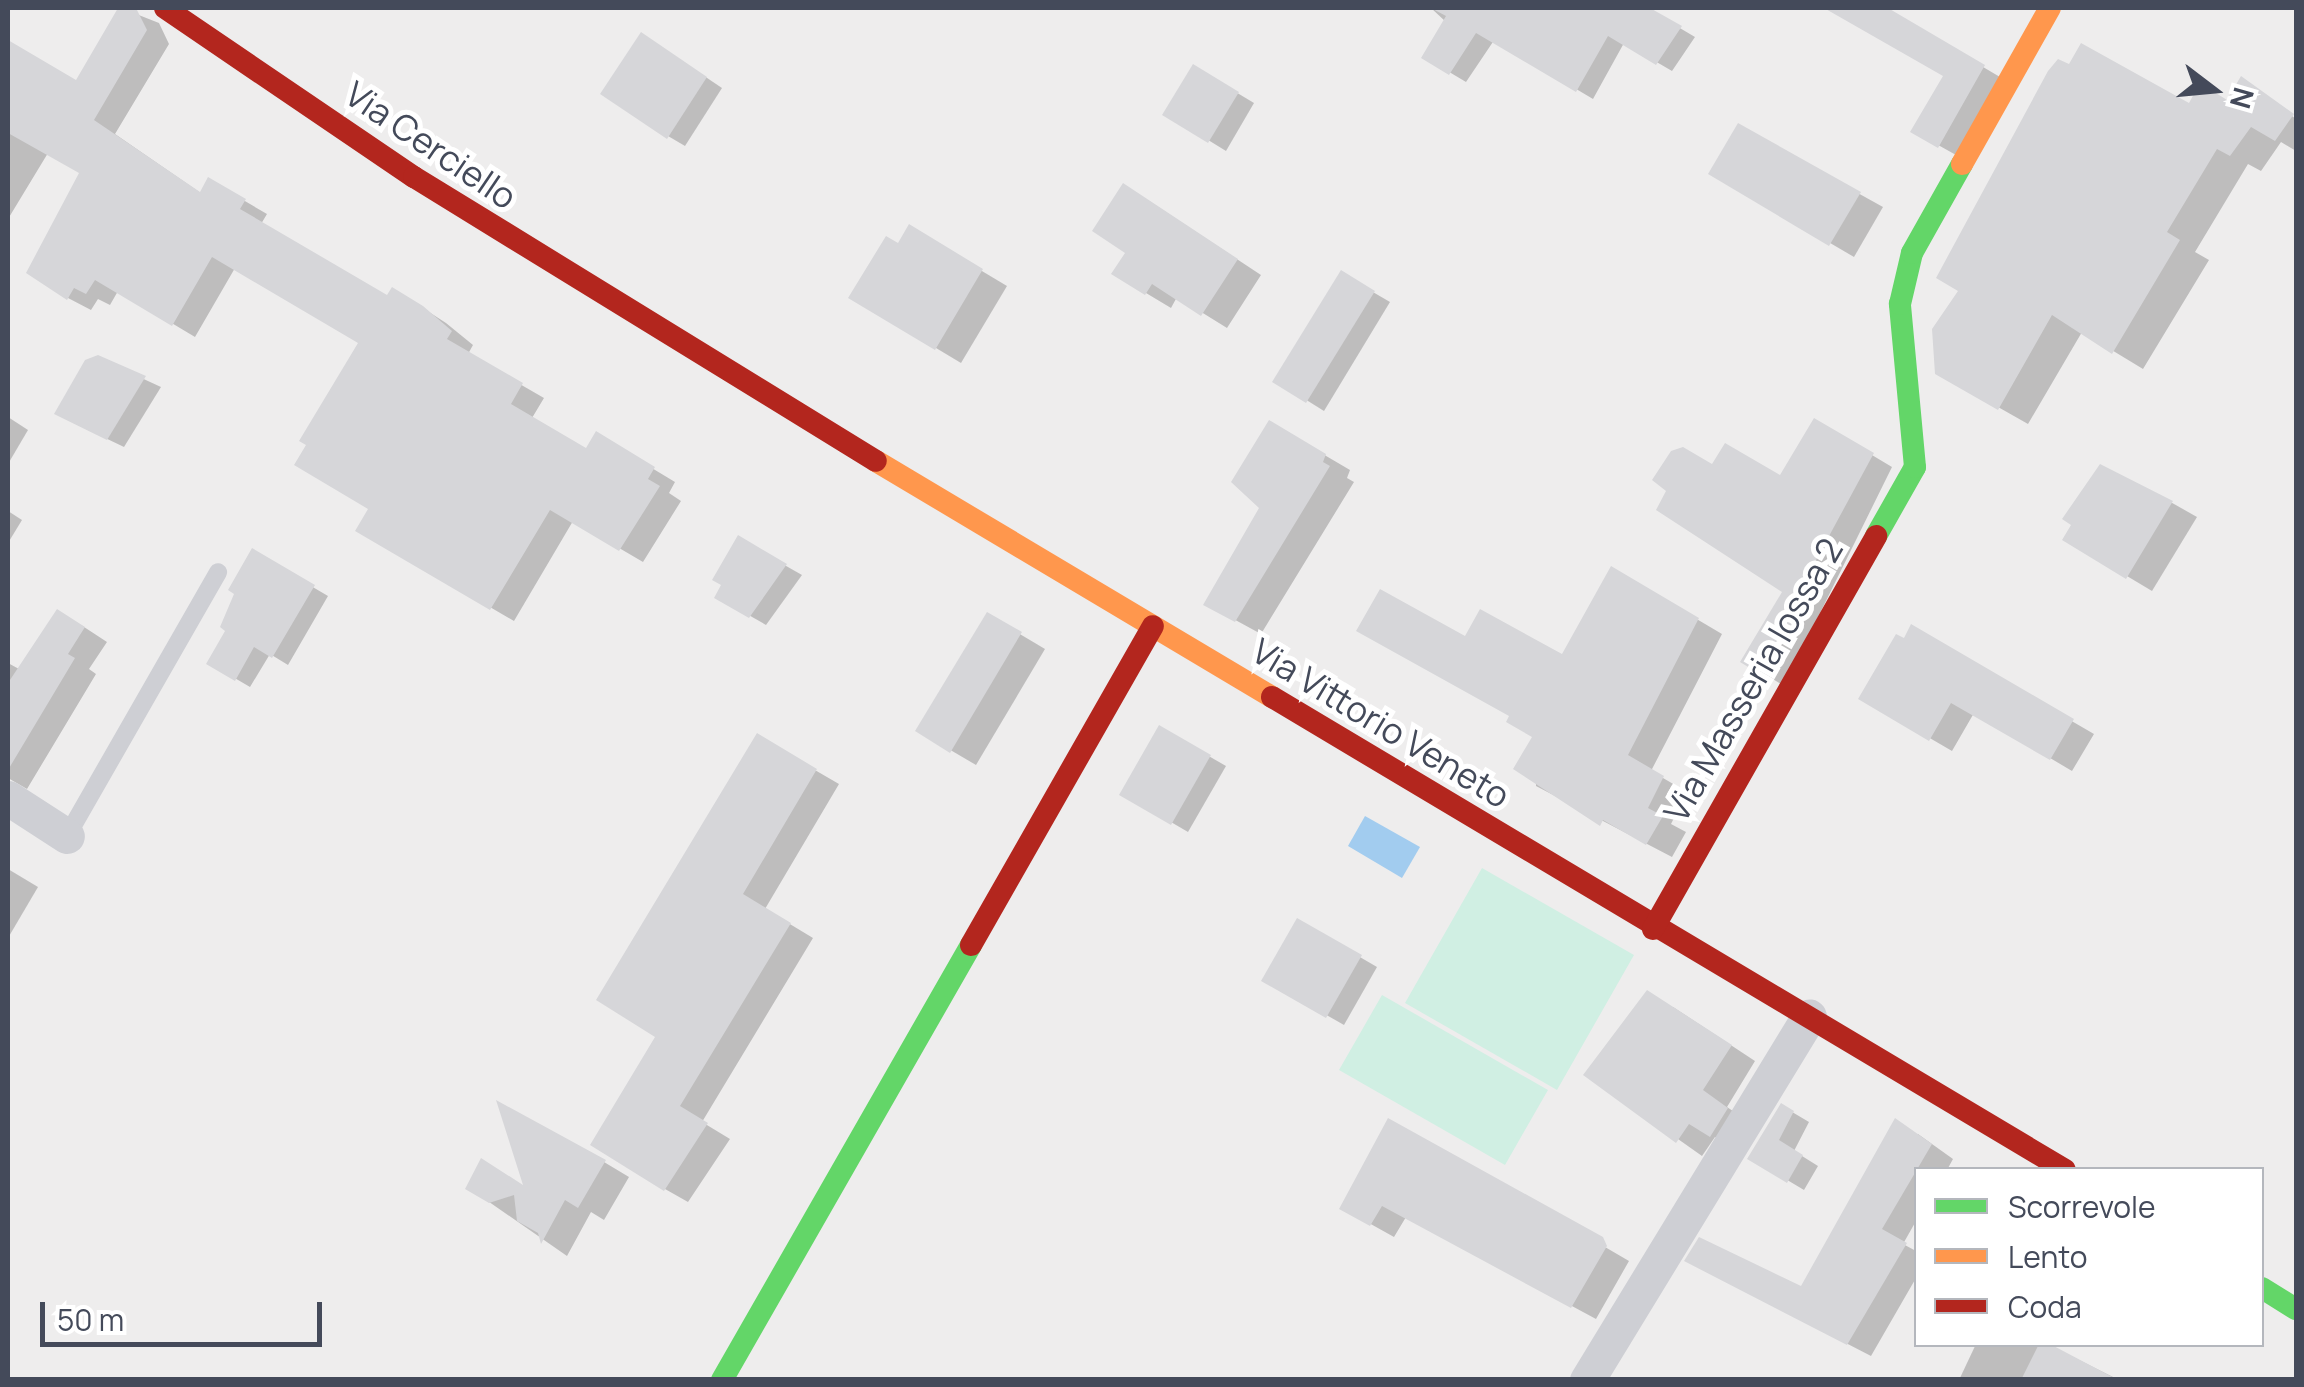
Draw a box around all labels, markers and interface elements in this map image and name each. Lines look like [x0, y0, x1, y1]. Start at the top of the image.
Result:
north arrow [2164, 40, 2264, 140]
street label: Via Cerciello [337, 72, 525, 218]
text: N [2222, 83, 2264, 113]
street label: Via Masseria Iossa 2 [1655, 531, 1851, 829]
street label: Via Vittorio Veneto [1245, 630, 1517, 816]
legend [1914, 1167, 2264, 1347]
text: Scorrevole [2008, 1186, 2156, 1227]
text: Lento [2008, 1236, 2087, 1277]
scale bar [45, 1282, 328, 1344]
text: Coda [2008, 1286, 2082, 1327]
text: 50 m [57, 1299, 124, 1340]

